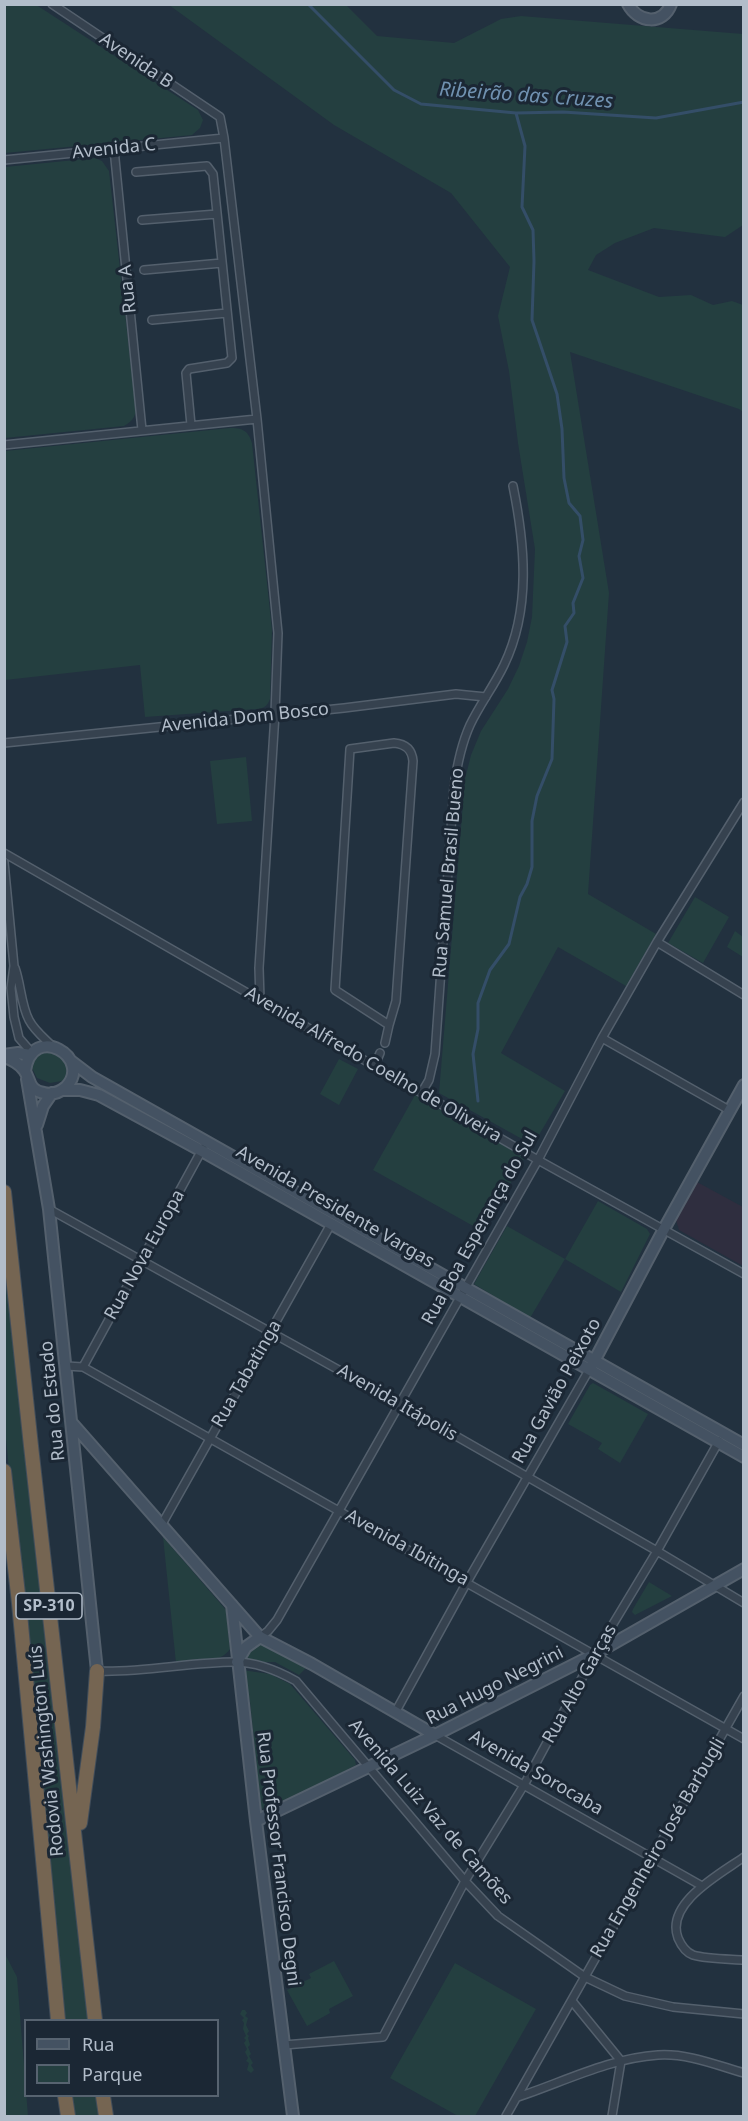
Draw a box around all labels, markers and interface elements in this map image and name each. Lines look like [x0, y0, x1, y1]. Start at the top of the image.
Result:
street label: Avenida B [95, 29, 177, 93]
water label: Ribeirão das Cruzes [438, 78, 614, 114]
street label: Avenida C [71, 134, 157, 164]
street label: Rua A [115, 264, 141, 314]
street label: Avenida Dom Bosco [160, 698, 330, 738]
street label: Rua Samuel Brasil Bueno [429, 767, 469, 979]
street label: Avenida Alfredo Coelho de Oliveira [241, 982, 505, 1148]
street label: Rua Boa Esperança do Sul [418, 1127, 542, 1329]
street label: Avenida Presidente Vargas [232, 1141, 438, 1273]
street label: Rua Nova Europa [100, 1186, 190, 1324]
street label: Rua Gavião Peixoto [508, 1315, 606, 1467]
street label: Rua Tabatinga [208, 1316, 286, 1432]
street label: Rua do Estado [36, 1340, 70, 1462]
street label: Avenida Itápolis [333, 1360, 461, 1446]
street label: Avenida Ibitinga [342, 1505, 472, 1591]
road number: SP-310 [16, 1593, 82, 1619]
street label: Rua Alto Garças [538, 1621, 622, 1747]
street label: Rua Hugo Negrini [423, 1642, 567, 1730]
street label: Rodovia Washington Luís [25, 1644, 69, 1858]
street label: Avenida Luiz Vaz de Camões [344, 1715, 516, 1909]
street label: Avenida Sorocaba [465, 1726, 607, 1820]
street label: Rua Professor Francisco Degni [252, 1730, 304, 1988]
street label: Rua Engenheiro José Barbugli [586, 1734, 730, 1962]
legend [24, 2019, 219, 2097]
text: Rua [82, 2032, 114, 2056]
text: Parque [82, 2062, 142, 2086]

